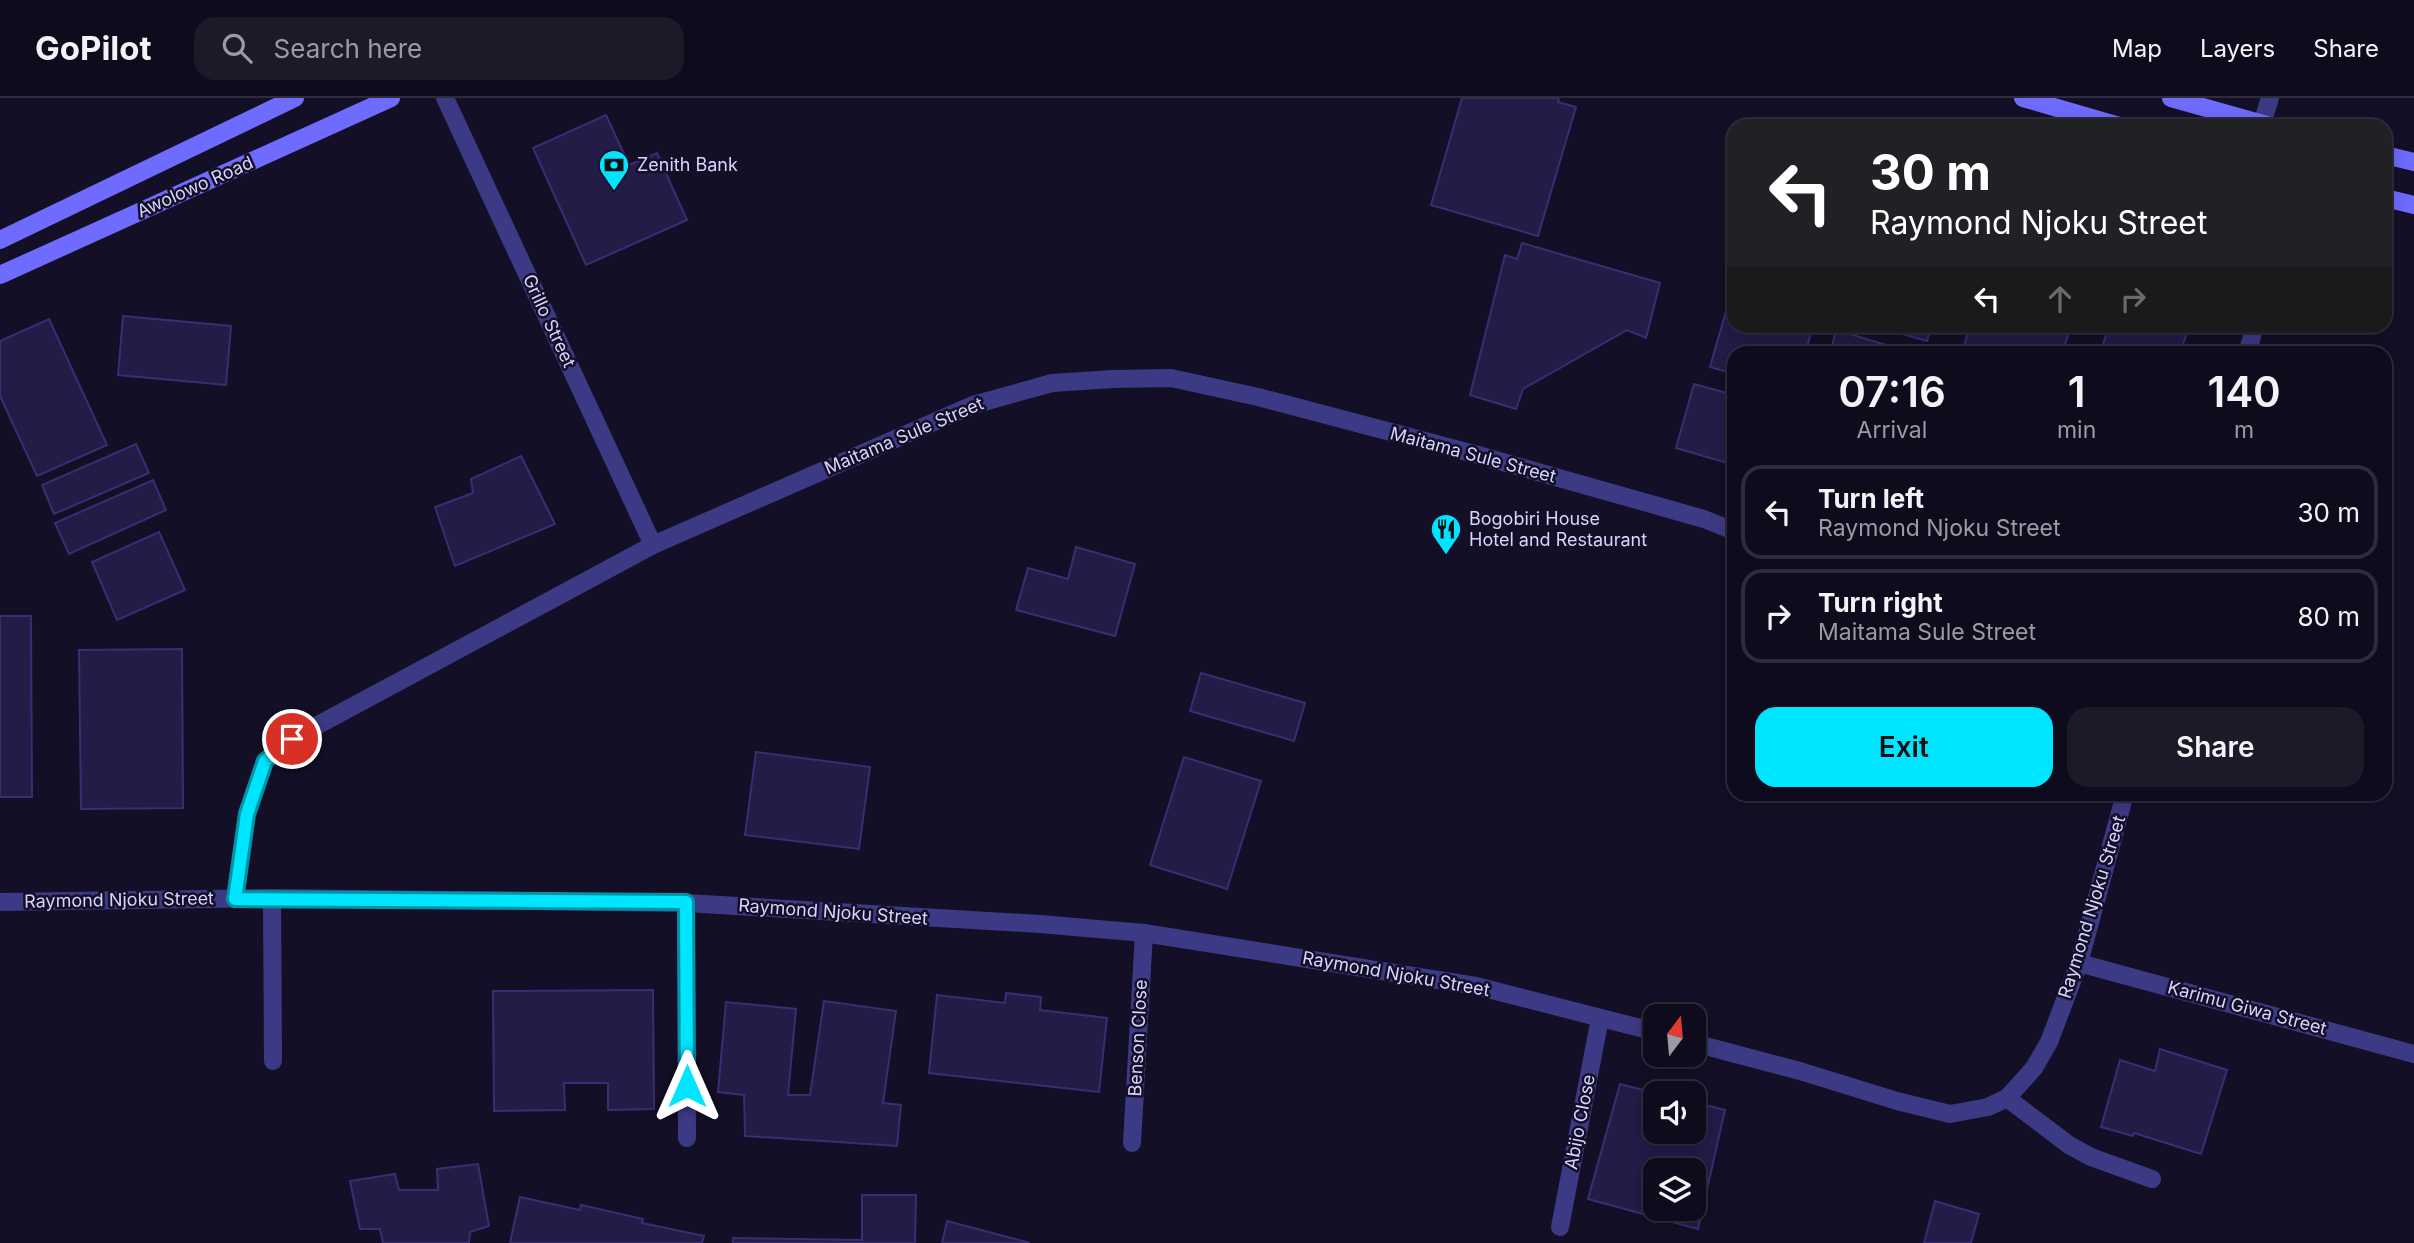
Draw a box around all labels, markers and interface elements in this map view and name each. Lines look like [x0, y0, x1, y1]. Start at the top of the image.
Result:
search box [194, 17, 684, 80]
text: GoPilot [35, 28, 152, 68]
icon: search [218, 29, 256, 67]
text: Search here [274, 33, 422, 64]
text: Map [2112, 34, 2162, 63]
text: Layers [2200, 34, 2275, 63]
text: Share [2313, 34, 2379, 63]
text: 30 m [1870, 143, 1991, 202]
icon: left [1755, 147, 1846, 238]
bank icon: Zenith Bank [597, 148, 631, 192]
street label: Awolowo Road [133, 152, 256, 222]
place label: Zenith Bank [637, 154, 738, 175]
text: Raymond Njoku Street [1870, 203, 2207, 242]
street label: Grillo Street [519, 271, 580, 371]
icon: left [1968, 280, 2006, 318]
icon: ahead [2041, 280, 2079, 318]
icon: right [2114, 280, 2152, 318]
text: 07:16 [1838, 366, 1946, 417]
text: 1 [2068, 366, 2085, 417]
text: 140 [2207, 366, 2281, 417]
street label: Maitama Sule Street [821, 392, 987, 479]
text: Arrival [1857, 416, 1927, 444]
text: min [2057, 416, 2096, 444]
text: m [2234, 416, 2254, 444]
street label: Maitama Sule Street [1388, 422, 1558, 487]
text: Turn left [1818, 483, 1924, 514]
icon: left [1759, 493, 1797, 531]
text: 30 m [2297, 497, 2360, 528]
place label: Bogobiri House Hotel and Restaurant [1469, 508, 1647, 550]
restaurant icon: Bogobiri House Hotel and Restaurant [1429, 512, 1463, 556]
text: Raymond Njoku Street [1818, 514, 2061, 542]
text: Turn right [1818, 587, 1943, 618]
icon: right [1759, 597, 1797, 635]
text: 80 m [2297, 601, 2360, 632]
text: Maitama Sule Street [1818, 618, 2036, 646]
button: Exit [1755, 707, 2053, 787]
button: Share [2067, 707, 2364, 787]
pin [262, 709, 322, 769]
icon: arrive [273, 720, 311, 758]
street label: Raymond Njoku Street [2054, 813, 2129, 1001]
street label: Raymond Njoku Street [24, 887, 214, 912]
street label: Raymond Njoku Street [738, 894, 929, 929]
street label: Raymond Njoku Street [1301, 947, 1491, 1000]
street label: Karimu Giwa Street [2165, 976, 2329, 1039]
street label: Benson Close [1124, 979, 1151, 1097]
north arrow [1643, 1004, 1706, 1068]
map controls [1643, 1004, 1706, 1221]
position arrow [650, 1049, 724, 1123]
street label: Abijo Close [1560, 1073, 1599, 1171]
button: sound [1643, 1081, 1706, 1144]
button: layers [1643, 1158, 1706, 1221]

